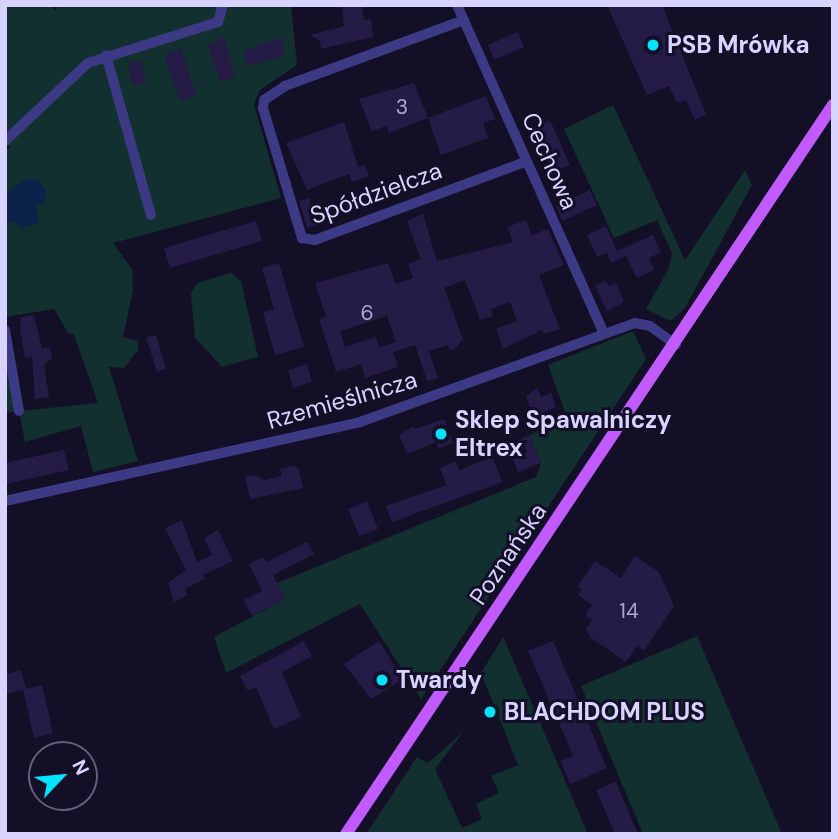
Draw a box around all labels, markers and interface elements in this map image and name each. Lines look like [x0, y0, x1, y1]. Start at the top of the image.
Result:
place label: PSB Mrówka [667, 31, 809, 59]
marker: PSB Mrówka [645, 37, 661, 53]
house number: 3 [396, 94, 408, 120]
street label: Cechowa [516, 108, 584, 214]
street label: Spółdzielcza [306, 156, 446, 230]
house number: 6 [360, 300, 374, 326]
street label: Rzemieślnicza [264, 365, 420, 435]
place label: Sklep Spawalniczy Eltrex [455, 406, 671, 462]
marker: Sklep Spawalniczy Eltrex [433, 426, 449, 442]
street label: Poznańska [464, 498, 552, 610]
house number: 14 [619, 598, 639, 624]
place label: Twardy [396, 666, 482, 694]
marker: Twardy [374, 672, 390, 688]
place label: BLACHDOM PLUS [504, 698, 705, 726]
marker: BLACHDOM PLUS [482, 704, 498, 720]
north arrow [28, 741, 98, 811]
text: N [66, 756, 95, 779]

